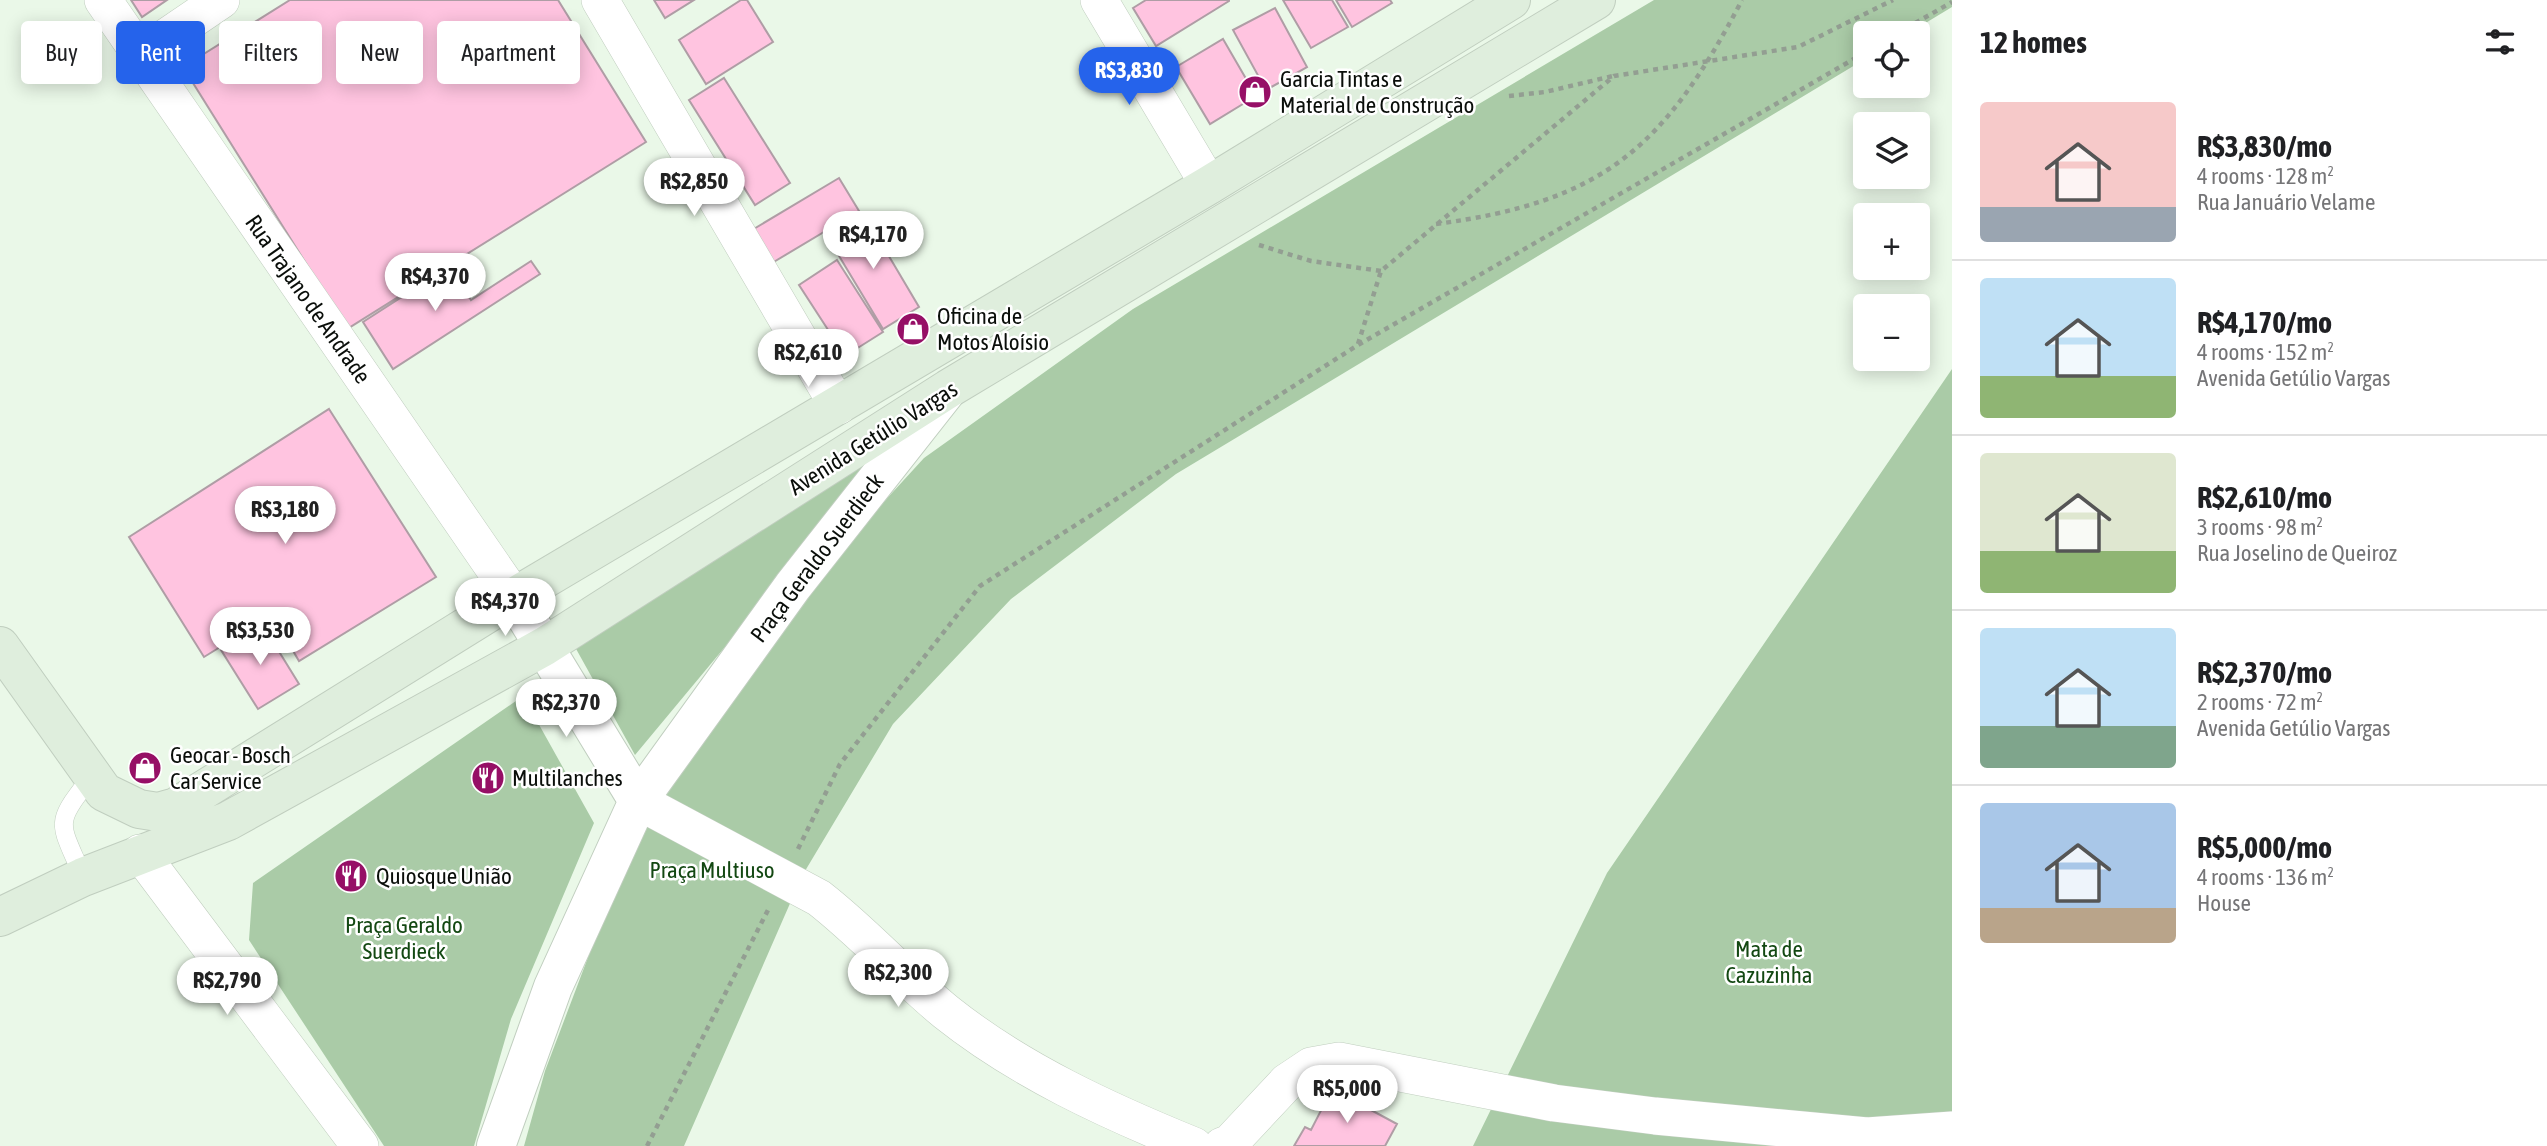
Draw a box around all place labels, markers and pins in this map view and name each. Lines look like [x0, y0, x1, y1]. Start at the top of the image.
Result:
pin: R$3,830 [1064, 48, 1194, 107]
place label: Garcia Tintas e Material de Construção [1280, 66, 1474, 118]
shop icon: Garcia Tintas e Material de Construção [1236, 73, 1274, 111]
pin: R$2,850 [629, 158, 759, 218]
pin: R$4,170 [808, 212, 938, 271]
pin: R$4,370 [370, 254, 500, 313]
place label: Oficina de Motos Aloísio [937, 303, 1049, 355]
shop icon: Oficina de Motos Aloísio [894, 310, 932, 348]
pin: R$2,610 [743, 330, 873, 389]
pin: R$3,180 [220, 486, 350, 546]
pin: R$4,370 [440, 578, 570, 638]
pin: R$3,530 [195, 608, 325, 667]
pin: R$2,370 [501, 680, 631, 739]
place label: Geocar - Bosch Car Service [170, 742, 291, 794]
shop icon: Geocar - Bosch Car Service [126, 749, 164, 787]
restaurant icon: Multilanches [469, 759, 507, 797]
place label: Multilanches [512, 765, 623, 791]
restaurant icon: Quiosque União [332, 857, 370, 895]
place label: Quiosque União [376, 863, 512, 889]
pin: R$2,300 [833, 950, 963, 1009]
pin: R$2,790 [162, 958, 292, 1017]
pin: R$5,000 [1282, 1066, 1412, 1125]

